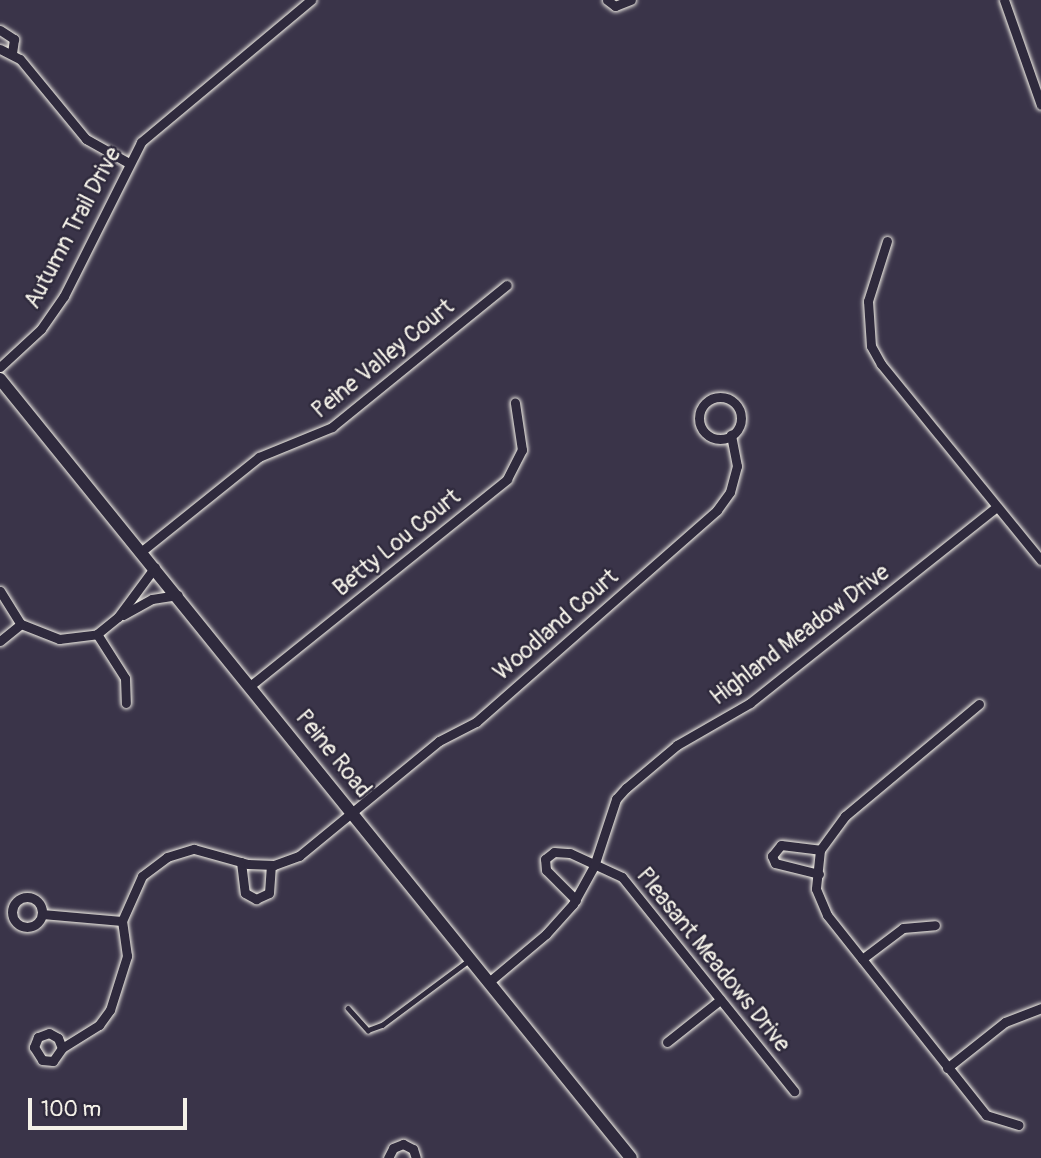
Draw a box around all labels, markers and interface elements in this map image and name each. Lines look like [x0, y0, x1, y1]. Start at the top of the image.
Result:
street label: Autumn Trail Drive [19, 143, 127, 313]
street label: Peine Valley Court [307, 293, 459, 425]
street label: Betty Lou Court [328, 483, 466, 603]
street label: Highland Meadow Drive [705, 559, 895, 711]
street label: Woodland Court [488, 563, 624, 687]
street label: Peine Road [289, 705, 377, 803]
street label: Pleasant Meadows Drive [630, 862, 796, 1058]
scale bar [32, 1084, 191, 1128]
text: 100 m [41, 1096, 101, 1123]

